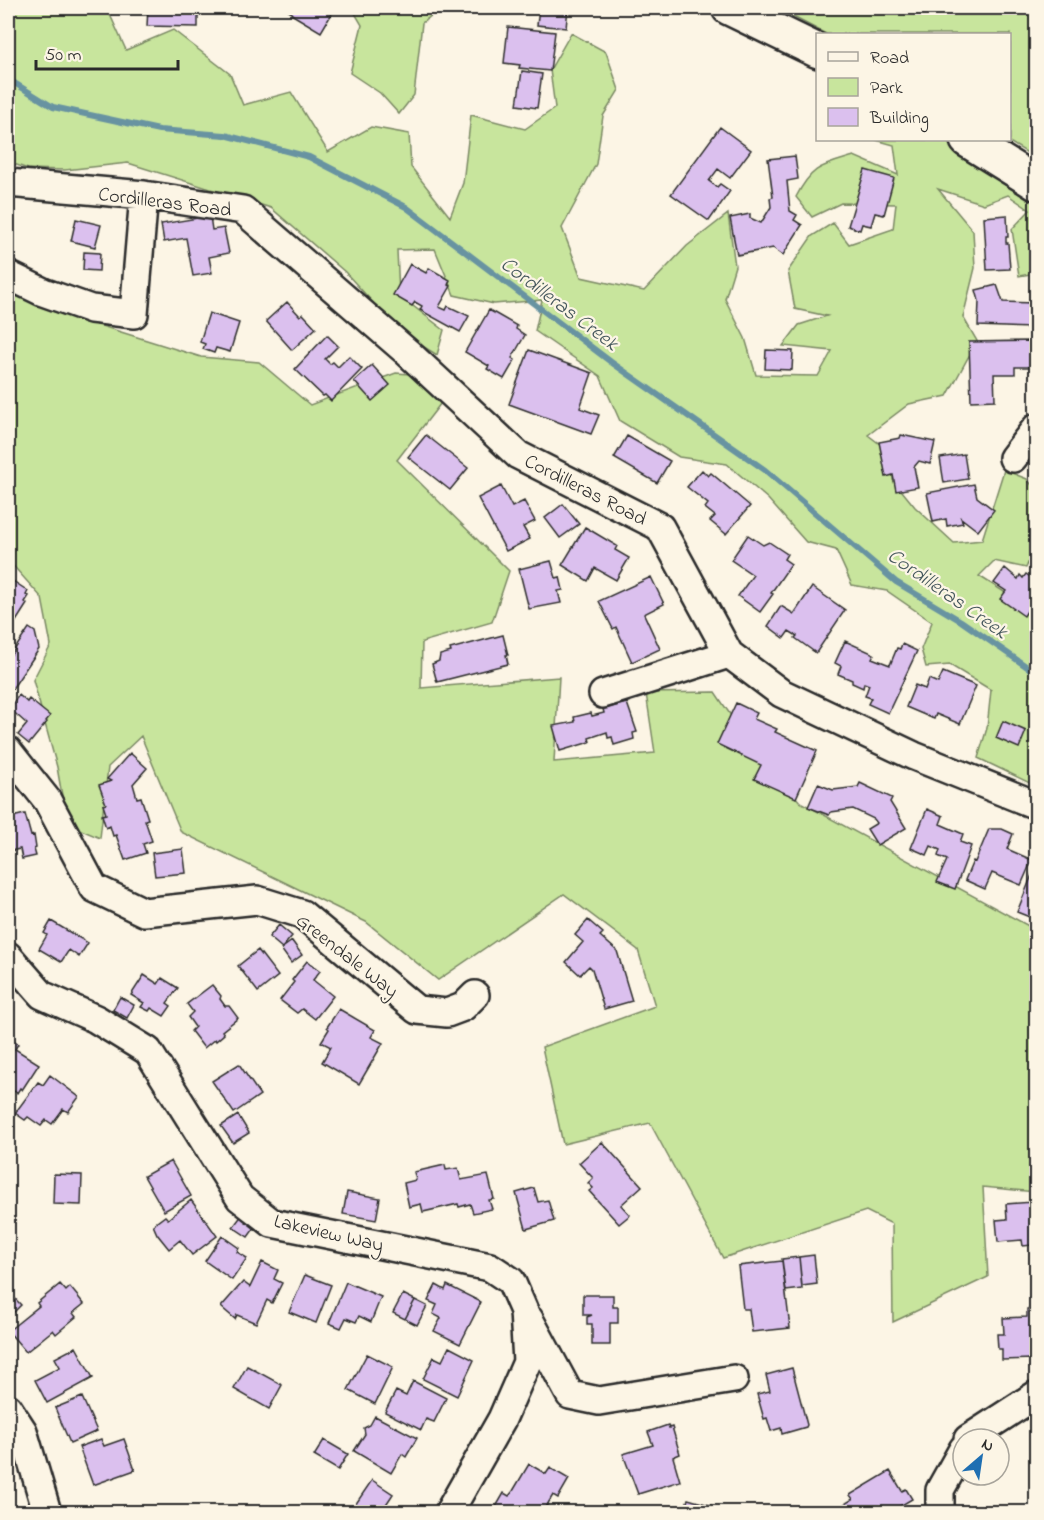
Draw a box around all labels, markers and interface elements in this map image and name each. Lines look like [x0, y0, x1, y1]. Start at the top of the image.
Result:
scale bar [36, 33, 178, 71]
legend [816, 33, 1011, 141]
text: 50 m [45, 43, 82, 69]
text: Road [870, 46, 909, 72]
text: Park [870, 76, 903, 102]
text: Building [869, 106, 929, 133]
street label: Cordilleras Road [97, 181, 233, 226]
water label: Cordilleras Creek [494, 250, 625, 359]
street label: Cordilleras Road [519, 448, 651, 535]
water label: Cordilleras Creek [881, 542, 1014, 648]
street label: Greendale Way [289, 908, 404, 1006]
street label: Lakeview Way [271, 1208, 386, 1261]
north arrow [951, 1427, 1011, 1487]
text: N [977, 1433, 998, 1459]

